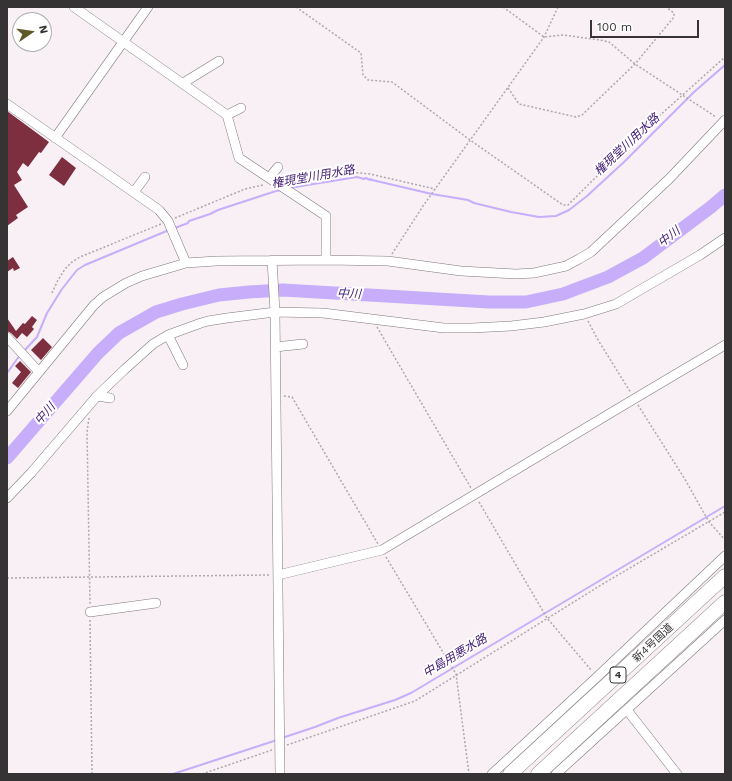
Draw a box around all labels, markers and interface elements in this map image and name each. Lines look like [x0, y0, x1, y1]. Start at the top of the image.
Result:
north arrow [12, 12, 52, 52]
scale bar [592, 12, 701, 38]
text: 100 m [597, 20, 632, 34]
text: N [36, 24, 50, 35]
water label: 権現堂川用水路 [591, 111, 663, 179]
water label: 権現堂川用水路 [270, 163, 356, 191]
water label: 中川 [655, 224, 683, 250]
water label: 中川 [337, 286, 361, 302]
water label: 中川 [32, 400, 58, 428]
street label: 新4号国道 [630, 621, 676, 665]
water label: 中島用悪水路 [420, 631, 490, 681]
road number: 4 [610, 667, 626, 683]

